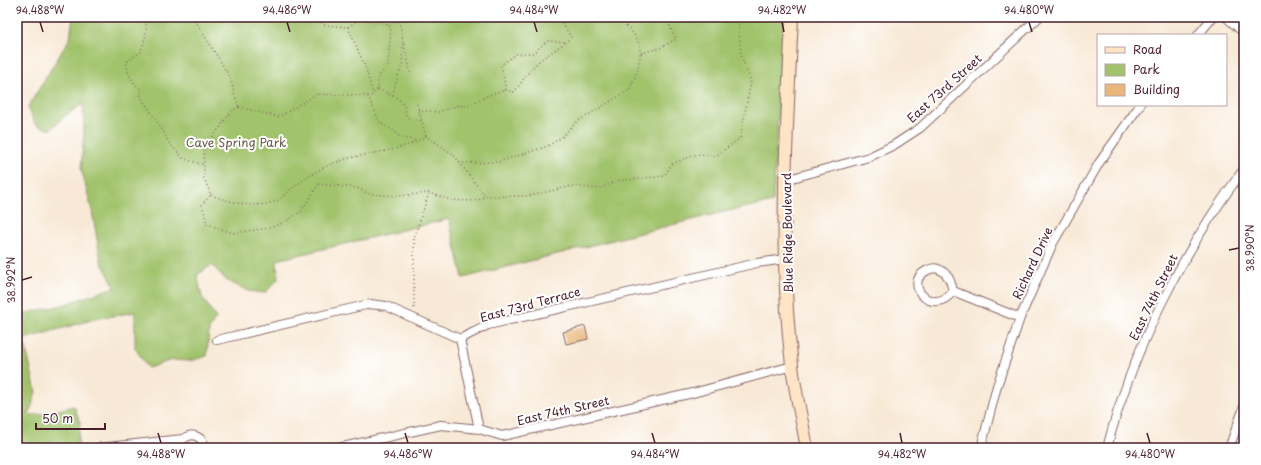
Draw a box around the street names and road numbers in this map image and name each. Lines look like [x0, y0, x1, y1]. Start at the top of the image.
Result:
street label: East 73rd Street [903, 49, 986, 127]
street label: Blue Ridge Boulevard [777, 172, 797, 293]
street label: Richard Drive [1007, 224, 1057, 302]
street label: East 74th Street [1124, 251, 1182, 343]
street label: East 73rd Terrace [478, 282, 582, 326]
street label: East 74th Street [515, 391, 611, 429]

